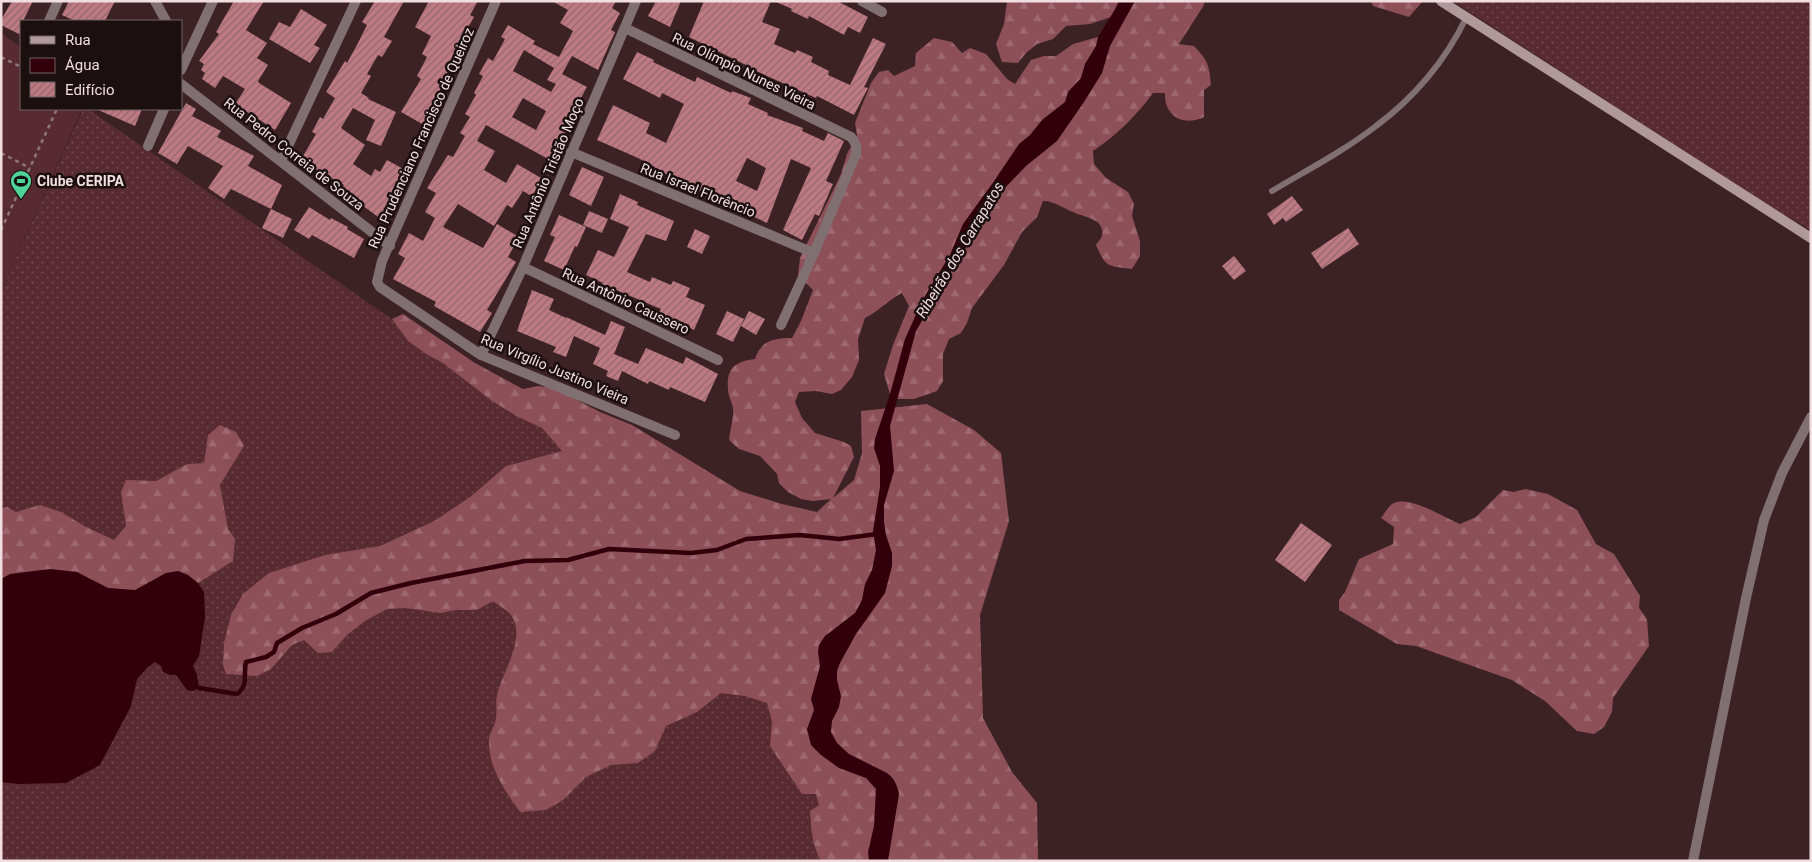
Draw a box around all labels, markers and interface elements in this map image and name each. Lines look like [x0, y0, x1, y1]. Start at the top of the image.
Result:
legend [20, 20, 182, 110]
street label: Rua Prudenciano Francisco de Queiroz [365, 25, 477, 251]
street label: Rua Olímpio Nunes Vieira [670, 29, 818, 113]
text: Rua [65, 31, 91, 49]
text: Água [65, 56, 100, 74]
text: Edifício [65, 81, 114, 99]
street label: Rua Pedro Correia de Souza [221, 94, 367, 214]
street label: Rua Antônio Tristão Moço [509, 96, 587, 250]
street label: Rua Israel Florêncio [638, 160, 758, 220]
sports icon: Clube CERIPA [9, 169, 33, 200]
place label: Clube CERIPA [37, 173, 125, 189]
water label: Ribeirão dos Carrapatos [912, 179, 1008, 321]
street label: Rua Antônio Caussero [560, 265, 692, 337]
street label: Rua Virgílio Justino Vieira [479, 331, 631, 407]

